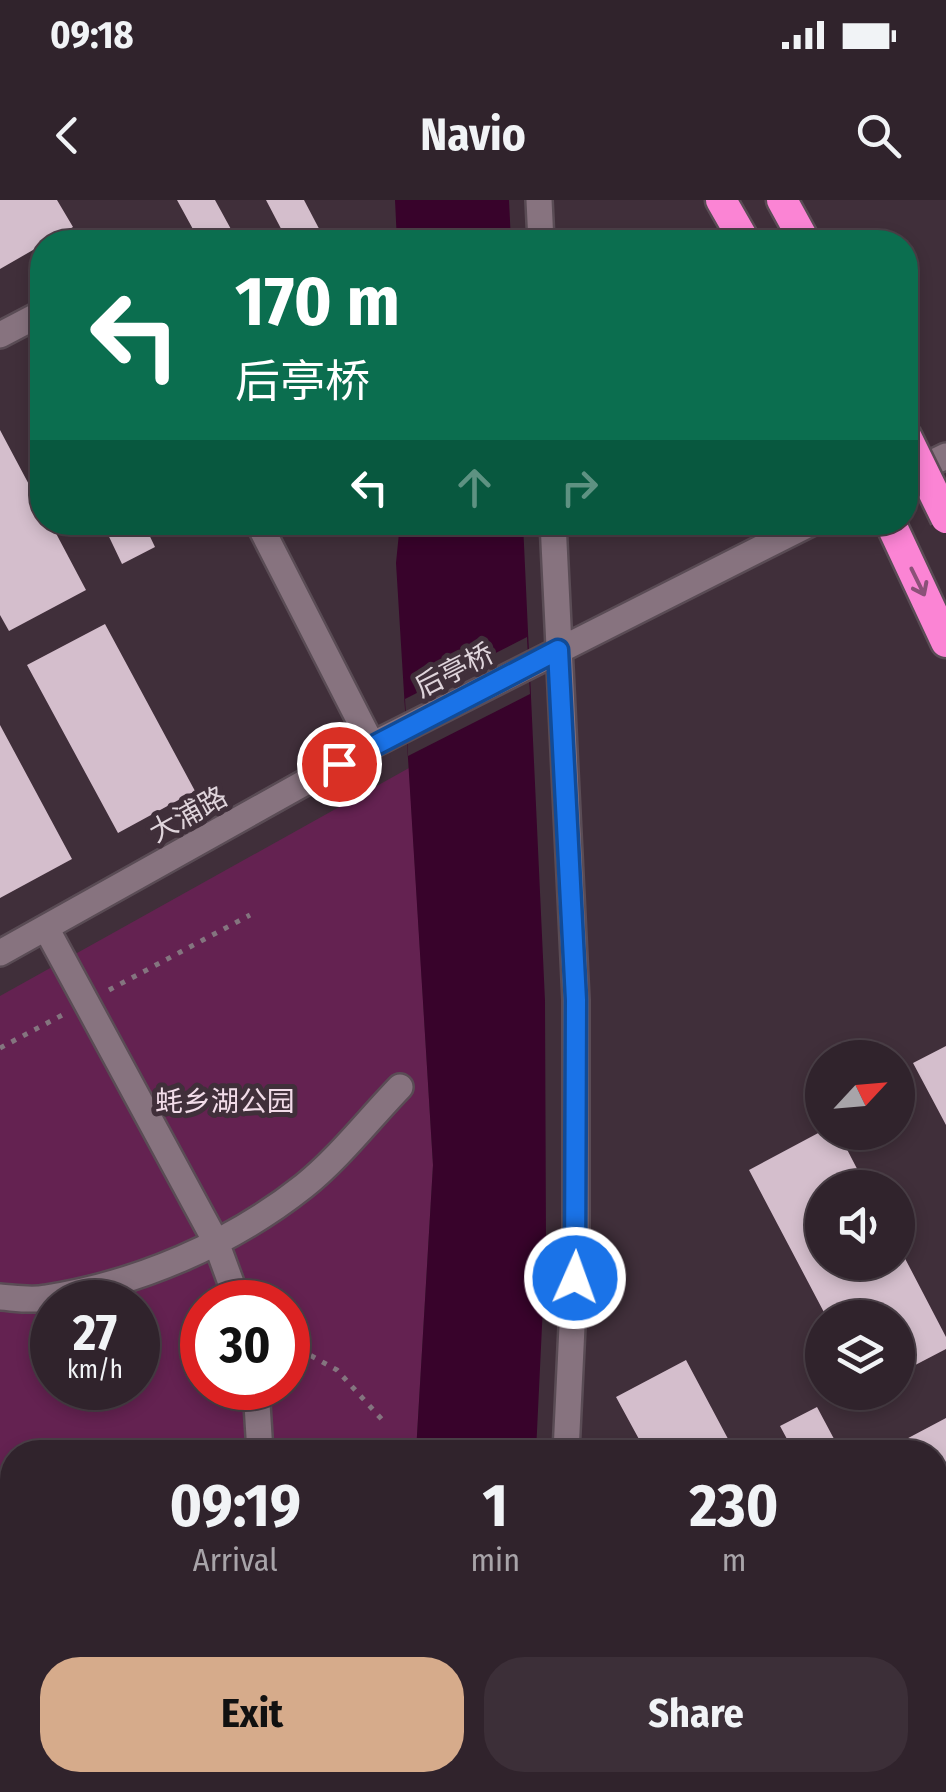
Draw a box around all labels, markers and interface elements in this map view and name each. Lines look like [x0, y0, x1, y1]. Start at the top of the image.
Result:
text: 09:18 [50, 12, 134, 58]
icon: back [40, 108, 95, 163]
text: Navio [420, 108, 526, 162]
icon: search [851, 108, 906, 163]
text: 170 m [235, 260, 400, 344]
icon: left [70, 270, 200, 400]
text: 后亭桥 [235, 355, 370, 409]
icon: left [342, 460, 397, 515]
icon: ahead [447, 460, 502, 515]
icon: right [552, 460, 607, 515]
one-way arrow [910, 566, 929, 596]
street label: 后亭桥 [409, 637, 499, 704]
pin [297, 722, 382, 807]
icon: arrive [312, 737, 367, 792]
street label: 大浦路 [144, 780, 233, 849]
north arrow [805, 1040, 915, 1150]
map controls [805, 1040, 915, 1410]
park label: 蚝乡湖公园 [155, 1085, 295, 1118]
button: sound [805, 1170, 915, 1280]
position arrow [523, 1226, 627, 1330]
speed limit sign: 30 [180, 1280, 310, 1410]
button: layers [805, 1300, 915, 1410]
text: 27 [73, 1303, 117, 1363]
text: km/h [67, 1355, 123, 1385]
text: 09:19 [170, 1470, 301, 1542]
text: 1 [483, 1470, 508, 1542]
text: 230 [690, 1470, 778, 1542]
text: Arrival [193, 1541, 278, 1579]
text: min [470, 1541, 520, 1579]
text: m [722, 1541, 746, 1579]
button: Exit [40, 1657, 464, 1772]
button: Share [484, 1657, 908, 1772]

